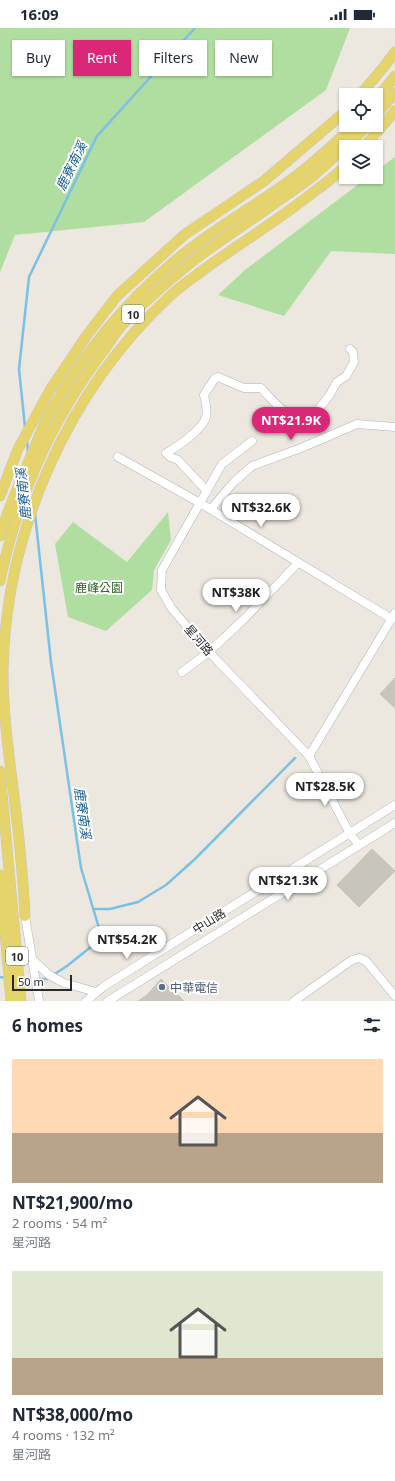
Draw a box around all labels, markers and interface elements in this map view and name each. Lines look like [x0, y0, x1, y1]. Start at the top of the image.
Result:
text: 16:09 [20, 4, 59, 24]
chip: Buy [12, 40, 65, 76]
chip: Rent [73, 40, 131, 76]
chip: Filters [139, 40, 207, 76]
chip: New [215, 40, 272, 76]
map controls [339, 88, 383, 184]
button: locate [339, 88, 383, 132]
water label: 鹿寮南溪 [52, 137, 91, 193]
button: layers [339, 140, 383, 184]
road number: 10 [122, 305, 144, 323]
pin: NT$21.9K [250, 407, 332, 441]
text: NT$21.9K [261, 411, 321, 429]
water label: 鹿寮南溪 [11, 465, 35, 521]
pin: NT$32.6K [220, 494, 302, 528]
text: NT$32.6K [231, 498, 291, 516]
park label: 鹿峰公園 [75, 579, 123, 596]
pin: NT$38K [203, 579, 269, 613]
text: NT$38K [211, 583, 261, 601]
street label: 星河路 [181, 621, 217, 659]
pin: NT$28.5K [284, 773, 366, 807]
text: NT$28.5K [295, 777, 355, 795]
water label: 鹿寮南溪 [70, 786, 96, 842]
pin: NT$21.3K [247, 867, 329, 901]
text: NT$21.3K [258, 871, 318, 889]
street label: 中山路 [189, 904, 229, 938]
pin: NT$54.2K [86, 926, 168, 960]
text: NT$54.2K [97, 930, 157, 948]
road number: 10 [6, 947, 28, 965]
scale bar [12, 973, 72, 992]
text: 50 m [18, 974, 44, 989]
place label: 中華電信 [170, 979, 218, 996]
marker: 中華電信 [157, 982, 167, 992]
text: 6 homes [12, 1014, 83, 1037]
icon: filters [361, 1014, 383, 1036]
icon: home [162, 1085, 234, 1157]
text: NT$21,900/mo [12, 1191, 133, 1214]
text: 2 rooms · 54 m² [12, 1214, 107, 1232]
text: 星河路 [12, 1233, 51, 1251]
icon: home [162, 1297, 234, 1369]
text: NT$38,000/mo [12, 1403, 133, 1426]
text: 4 rooms · 132 m² [12, 1426, 115, 1444]
text: 星河路 [12, 1445, 51, 1463]

